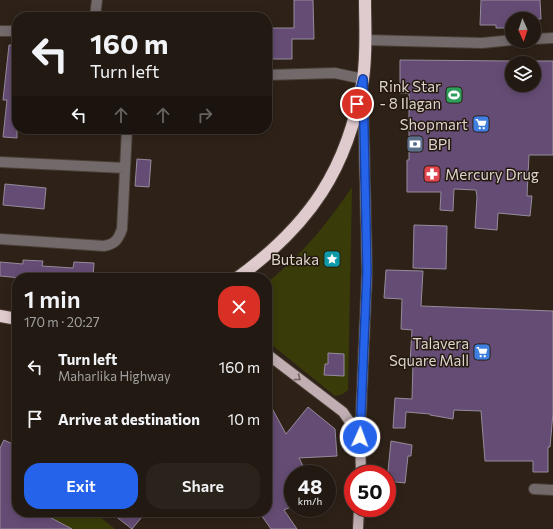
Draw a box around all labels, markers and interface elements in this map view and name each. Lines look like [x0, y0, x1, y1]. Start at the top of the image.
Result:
north arrow [505, 12, 541, 48]
map controls [505, 12, 541, 92]
text: 160 m [90, 26, 168, 60]
icon: left [24, 28, 76, 80]
button: layers [505, 56, 541, 92]
text: Turn left [90, 60, 159, 82]
place label: Rink Star - 8 Ilagan [379, 77, 441, 112]
sports icon: Rink Star - 8 Ilagan [444, 85, 464, 105]
pin [340, 87, 374, 121]
icon: arrive [346, 93, 368, 115]
icon: left [68, 104, 90, 126]
icon: ahead [110, 104, 132, 126]
icon: ahead [152, 104, 174, 126]
icon: right [194, 104, 216, 126]
supermarket icon: Shopmart [471, 114, 491, 134]
place label: Shopmart [400, 115, 468, 133]
bank icon: BPI [405, 134, 425, 154]
place label: BPI [428, 135, 451, 153]
pharmacy icon: Mercury Drug [422, 164, 442, 184]
place label: Mercury Drug [445, 165, 539, 183]
place icon: Butaka [322, 249, 342, 269]
place label: Butaka [271, 250, 319, 268]
text: 1 min [24, 284, 81, 313]
button: close [218, 286, 260, 328]
text: 170 m · 20:27 [24, 314, 100, 330]
place label: Talavera Square Mall [389, 334, 469, 369]
supermarket icon: Talavera Square Mall [472, 342, 492, 362]
text: Turn left [58, 350, 117, 368]
icon: left [24, 356, 46, 378]
text: 160 m [219, 358, 260, 376]
text: Maharlika Highway [58, 368, 171, 384]
one-way arrow [294, 373, 301, 380]
icon: arrive [24, 408, 46, 430]
text: Arrive at destination [58, 410, 200, 428]
text: 10 m [228, 410, 260, 428]
position arrow [339, 416, 381, 458]
button: Exit [24, 463, 138, 509]
button: Share [146, 463, 260, 509]
speed limit sign: 50 [344, 465, 396, 517]
text: 48 [298, 474, 322, 498]
text: km/h [298, 495, 322, 507]

